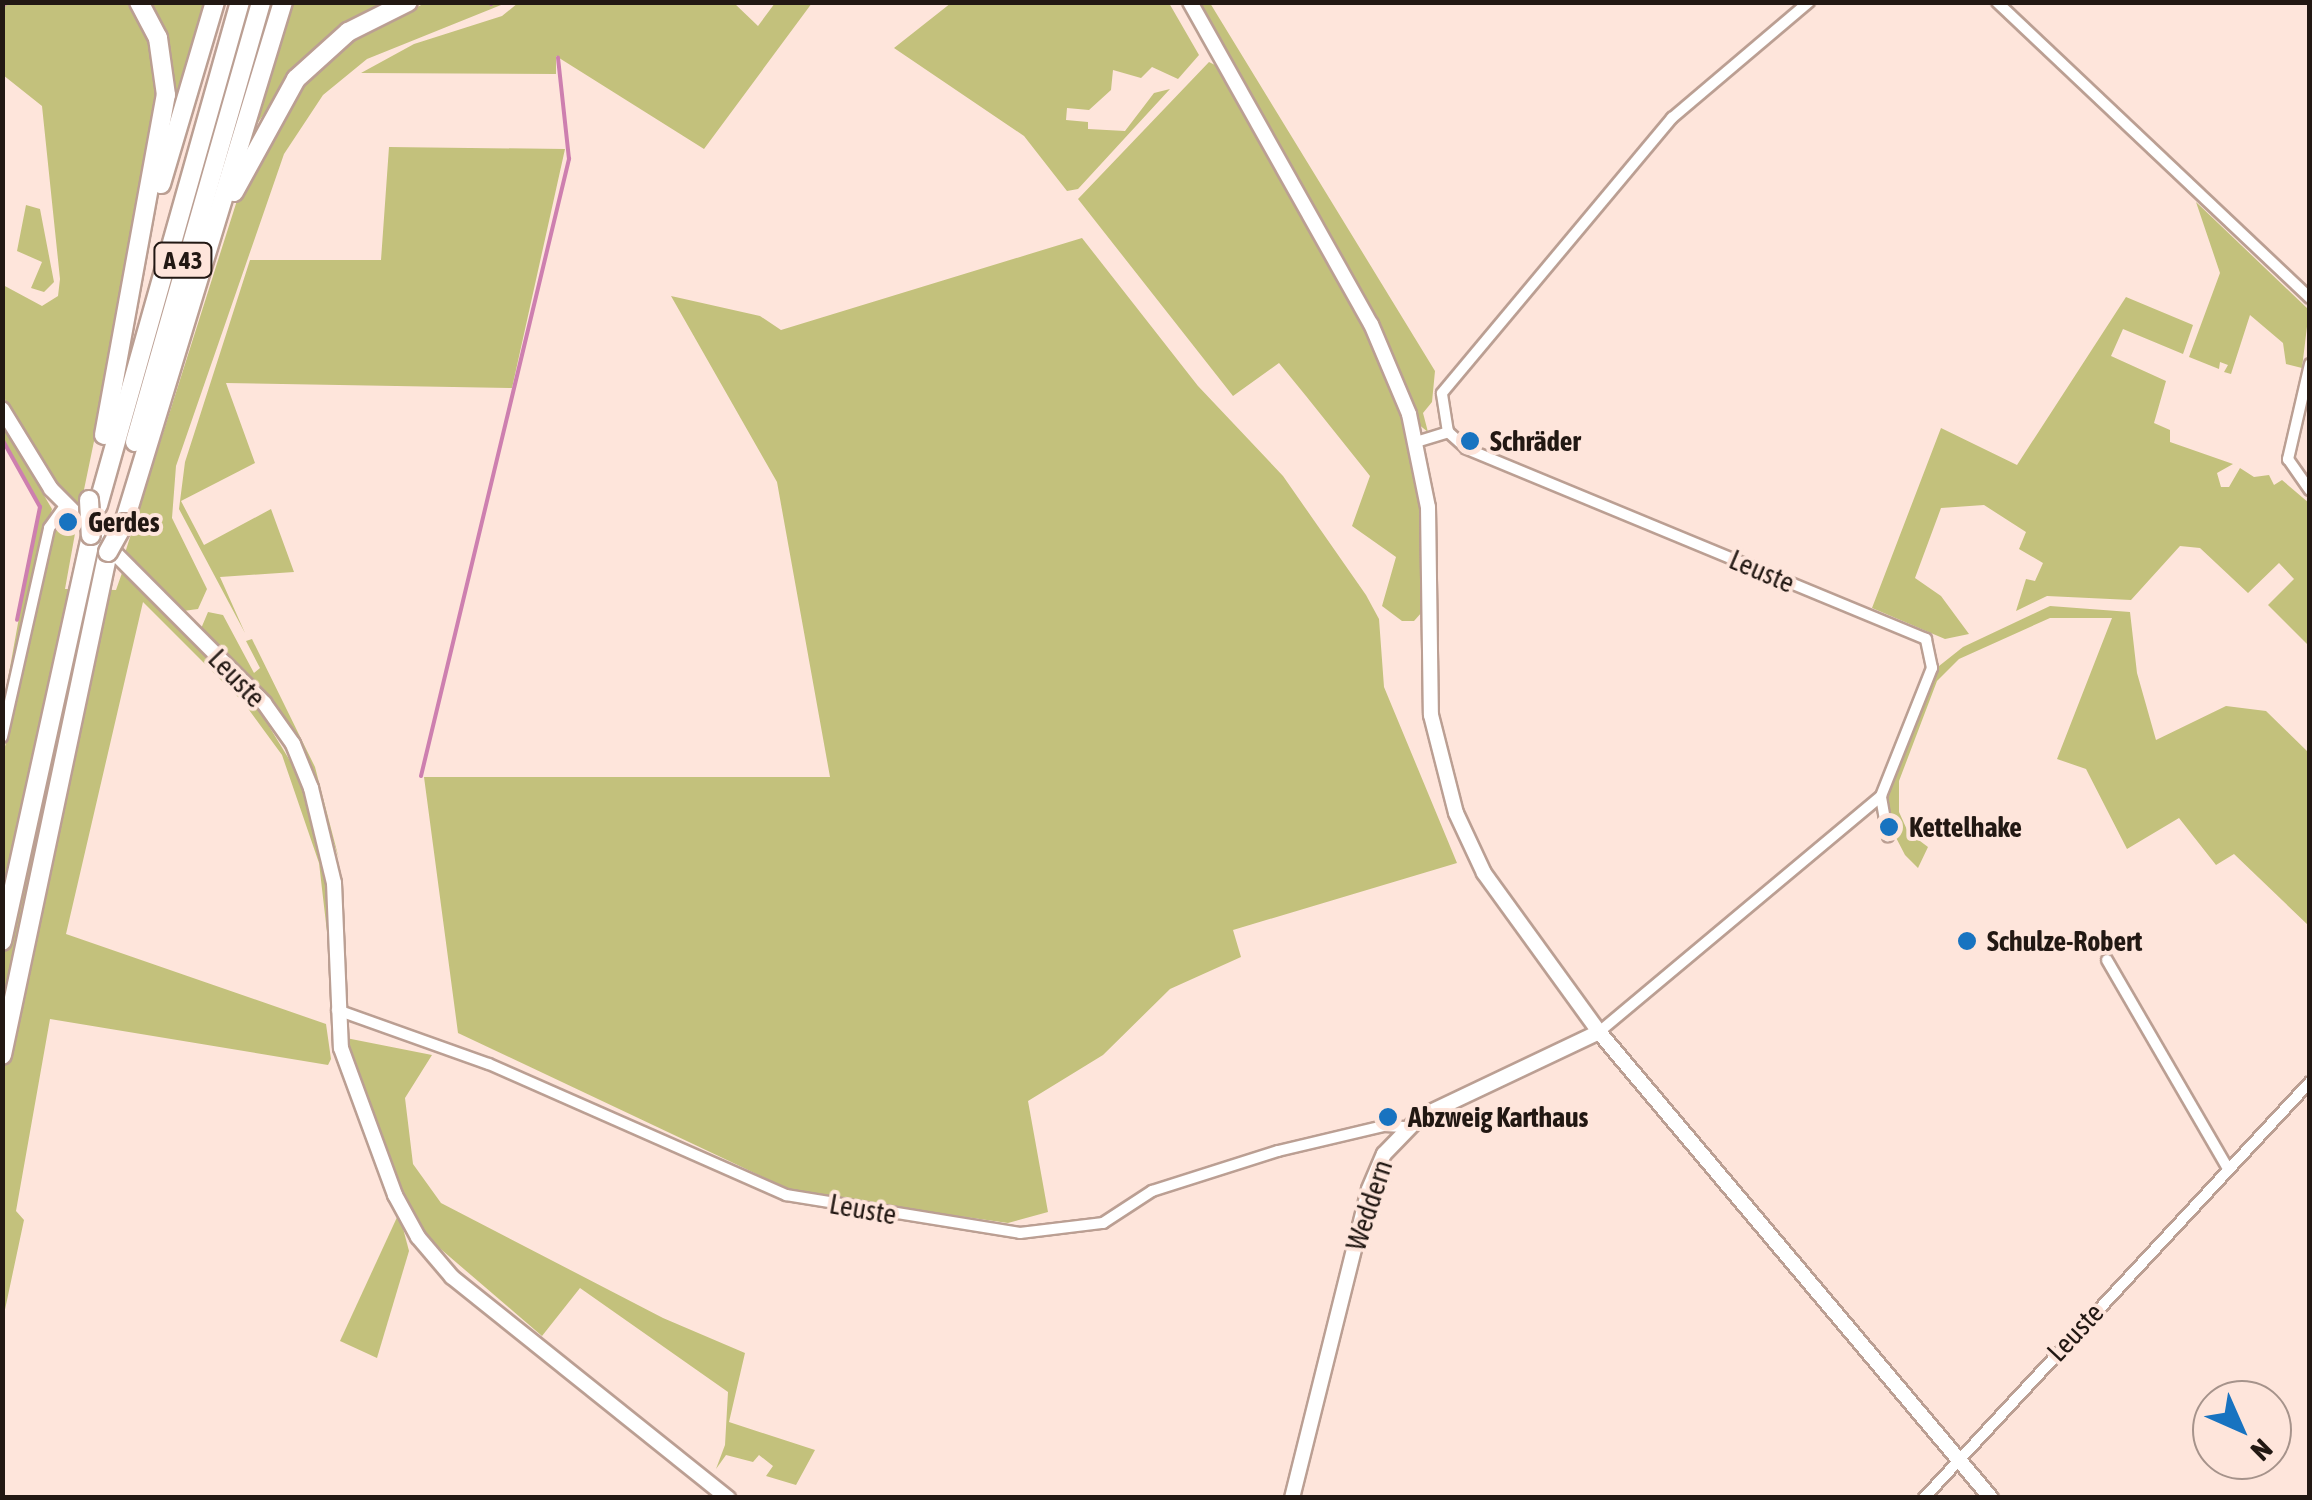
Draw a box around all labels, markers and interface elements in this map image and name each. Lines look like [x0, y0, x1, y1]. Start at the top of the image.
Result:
road number: A 43 [153, 240, 213, 280]
place label: Schräder [1490, 424, 1581, 458]
marker: Schräder [1459, 430, 1481, 452]
place label: Gerdes [88, 505, 160, 539]
marker: Gerdes [57, 511, 79, 533]
street label: Leuste [1724, 542, 1800, 600]
street label: Leuste [201, 642, 273, 714]
place label: Kettelhake [1909, 810, 2022, 844]
marker: Kettelhake [1878, 816, 1900, 838]
place label: Schulze-Robert [1987, 924, 2142, 958]
marker: Schulze-Robert [1956, 930, 1978, 952]
place label: Abzweig Karthaus [1408, 1100, 1588, 1134]
marker: Abzweig Karthaus [1377, 1106, 1399, 1128]
street label: Weddern [1339, 1156, 1399, 1254]
street label: Leuste [827, 1187, 899, 1231]
street label: Leuste [2040, 1296, 2110, 1368]
north arrow [2192, 1380, 2292, 1480]
text: N [2245, 1433, 2279, 1467]

